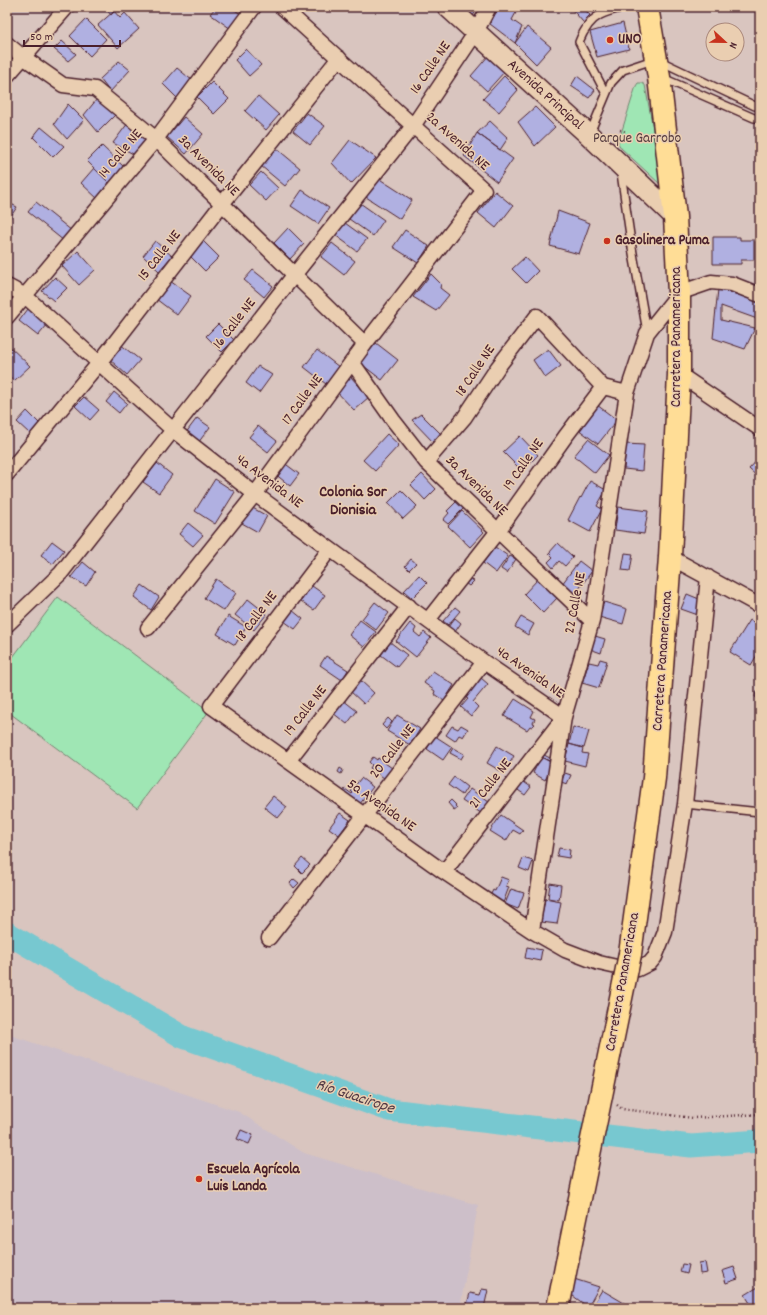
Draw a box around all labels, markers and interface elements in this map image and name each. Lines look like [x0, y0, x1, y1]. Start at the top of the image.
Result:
scale bar [24, 22, 120, 48]
north arrow [705, 22, 745, 62]
text: 50 m [30, 29, 53, 46]
place label: UNO [618, 29, 642, 51]
marker: UNO [605, 35, 615, 45]
street label: 16 Calle NE [405, 37, 457, 99]
text: N [724, 39, 741, 51]
street label: Avenida Principal [502, 55, 589, 136]
street label: 2a Avenida NE [420, 107, 494, 177]
street label: 14 Calle NE [94, 124, 148, 184]
park label: Parque Garrobo [593, 128, 681, 150]
street label: 3a Avenida NE [172, 130, 244, 202]
street label: 15 Calle NE [133, 226, 187, 286]
place label: Gasolinera Puma [615, 230, 710, 252]
marker: Gasolinera Puma [602, 236, 612, 246]
street label: Carretera Panamericana [666, 266, 688, 407]
street label: 16 Calle NE [208, 293, 262, 354]
street label: 18 Calle NE [451, 340, 502, 401]
street label: 17 Calle NE [277, 370, 329, 430]
street label: 19 Calle NE [498, 434, 550, 496]
street label: 4a Avenida NE [231, 449, 307, 515]
street label: 3a Avenida NE [440, 450, 512, 522]
district label: Colonia Sor Dionisia [319, 481, 388, 522]
street label: 22 Calle NE [559, 570, 593, 636]
street label: 18 Calle NE [231, 587, 284, 647]
street label: Carretera Panamericana [647, 589, 679, 732]
street label: 4a Avenida NE [491, 641, 569, 705]
street label: 19 Calle NE [279, 681, 333, 741]
street label: 20 Calle NE [365, 720, 421, 784]
street label: 21 Calle NE [464, 754, 518, 814]
street label: 5a Avenida NE [342, 774, 420, 838]
street label: Carretera Panamericana [600, 910, 646, 1053]
water label: Río Guacirope [313, 1074, 398, 1121]
place label: Escuela Agrícola Luis Landa [207, 1159, 301, 1198]
marker: Escuela Agrícola Luis Landa [194, 1174, 204, 1184]

